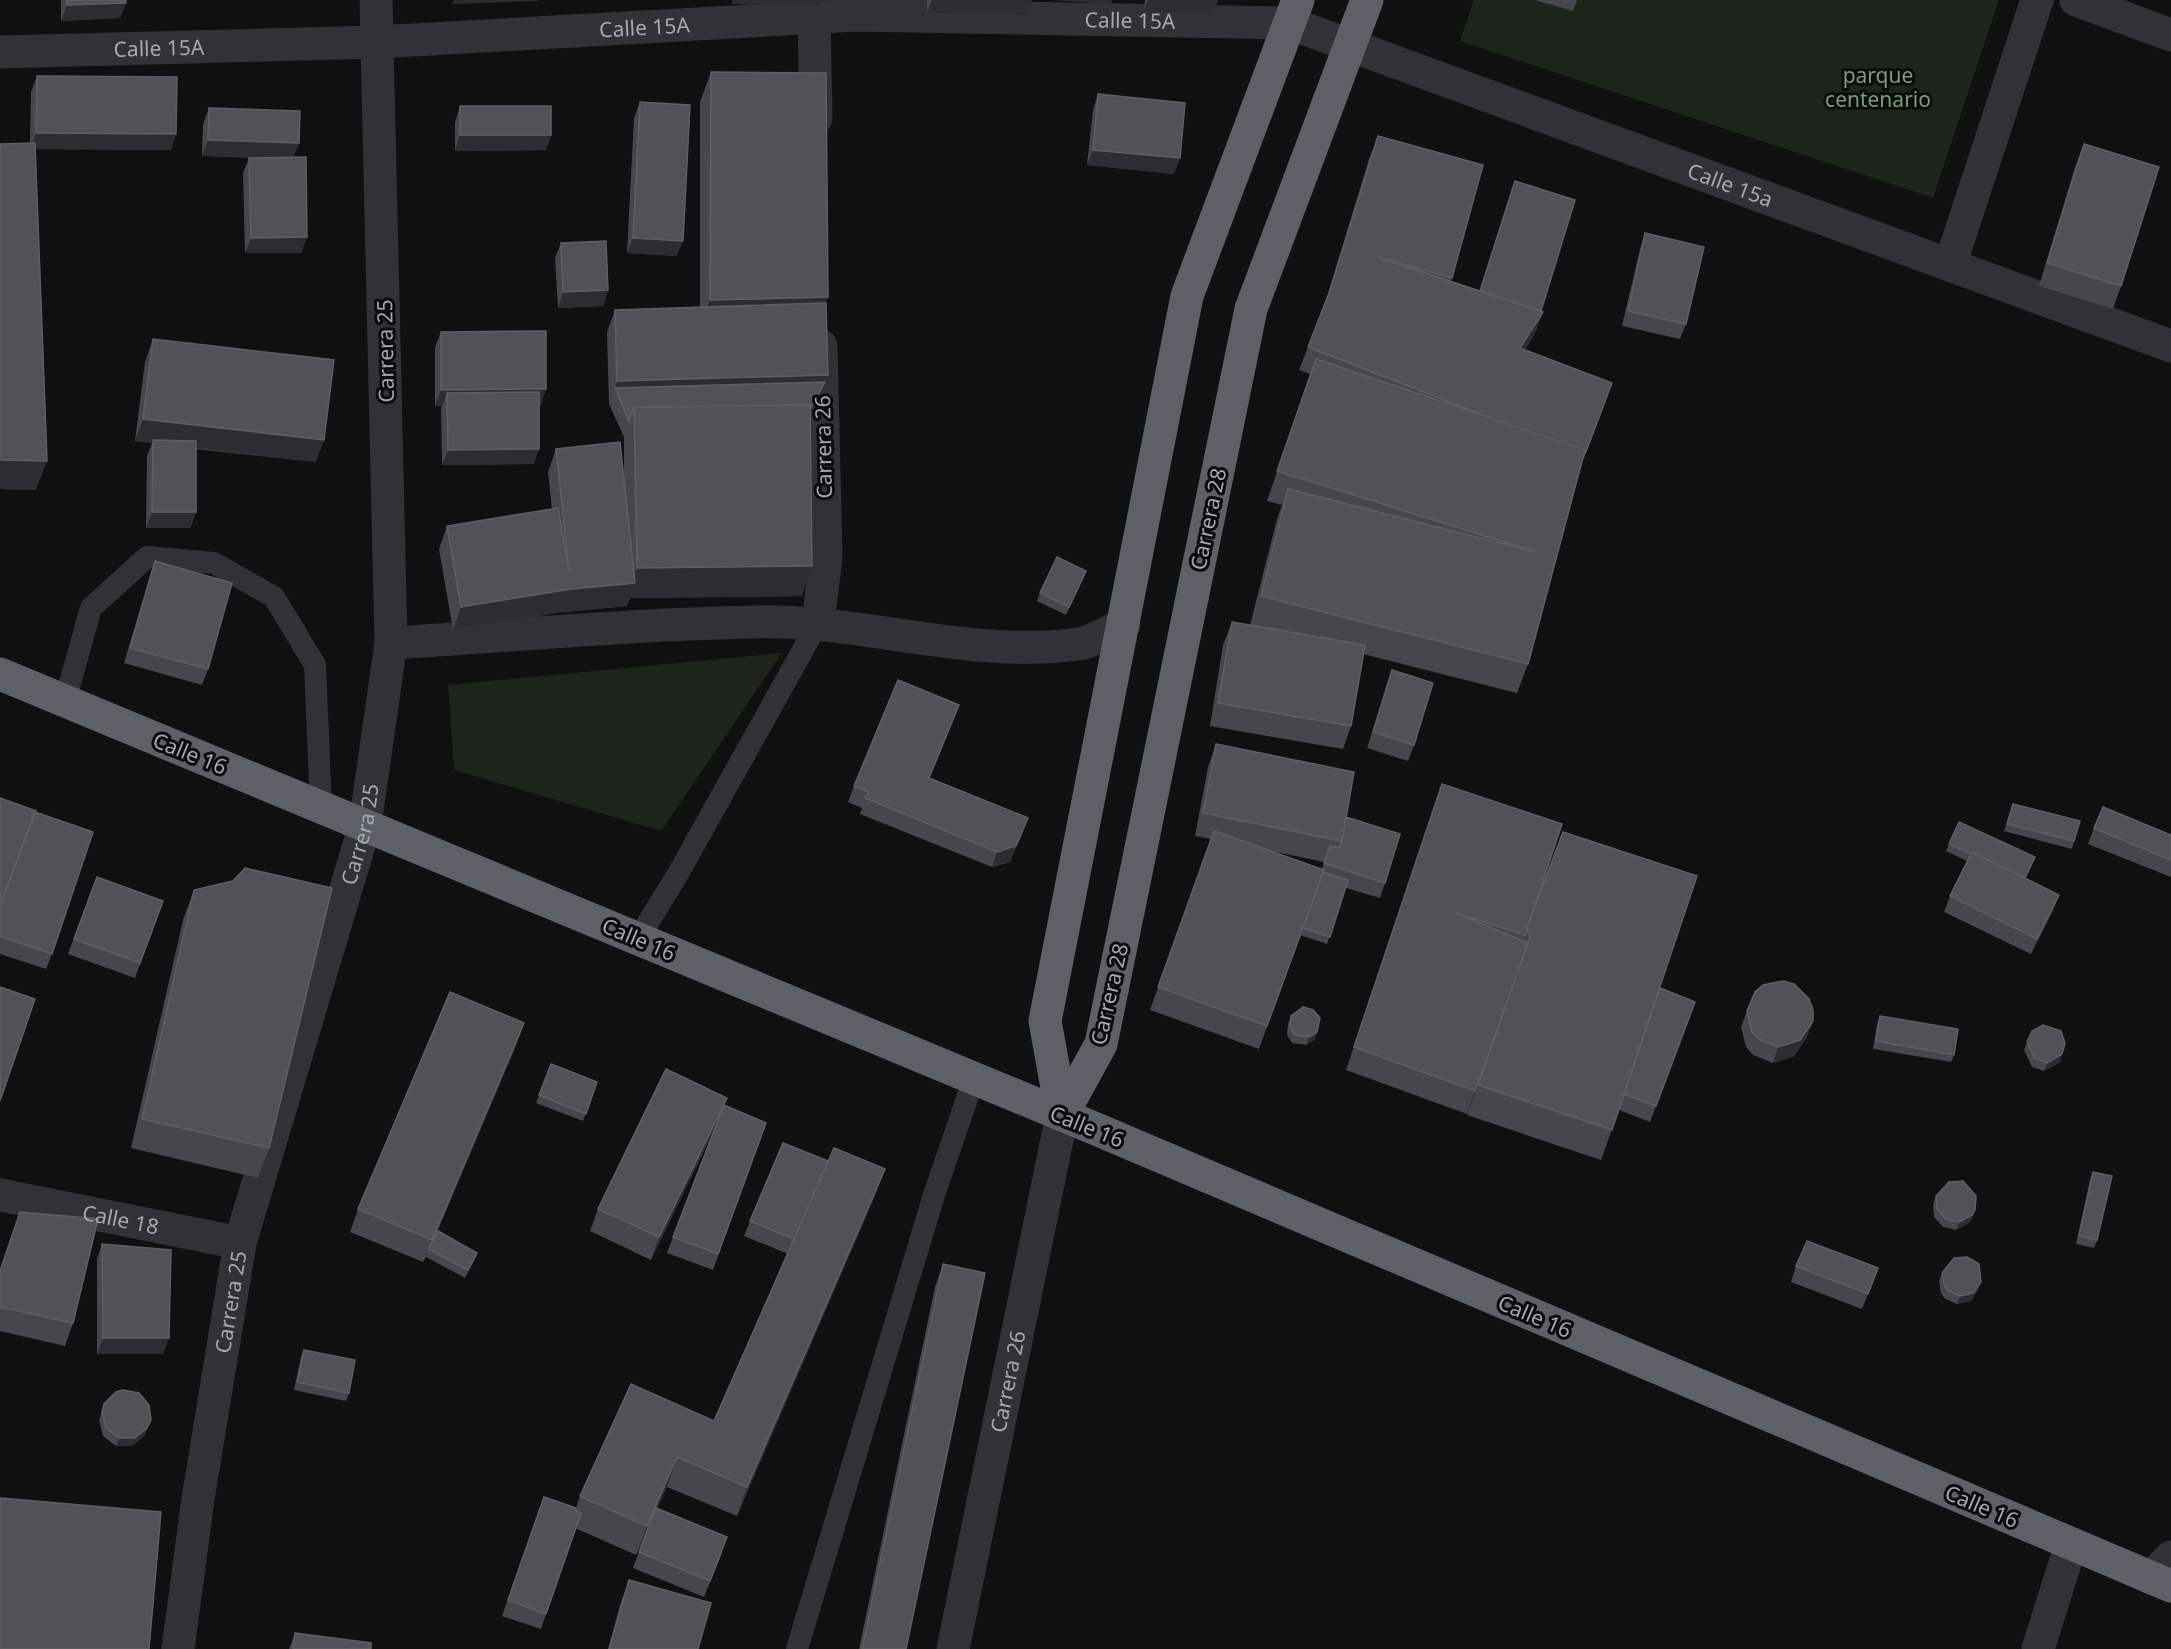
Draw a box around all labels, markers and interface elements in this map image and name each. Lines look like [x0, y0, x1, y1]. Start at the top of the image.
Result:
street label: Calle 15A [1084, 5, 1176, 35]
street label: Calle 15A [598, 10, 691, 43]
street label: Calle 15A [113, 33, 205, 63]
park label: parque centenario [1825, 61, 1931, 113]
street label: Calle 15a [1684, 156, 1777, 213]
street label: Carrera 25 [370, 299, 400, 403]
street label: Carrera 26 [808, 395, 838, 499]
street label: Carrera 28 [1184, 466, 1232, 572]
street label: Calle 16 [149, 726, 231, 780]
street label: Carrera 25 [334, 782, 385, 888]
street label: Calle 16 [598, 911, 680, 967]
street label: Carrera 28 [1084, 941, 1134, 1047]
street label: Calle 16 [1046, 1099, 1128, 1153]
street label: Calle 18 [80, 1198, 161, 1240]
street label: Carrera 25 [208, 1249, 253, 1355]
street label: Calle 16 [1494, 1288, 1576, 1344]
street label: Carrera 26 [984, 1328, 1032, 1435]
street label: Calle 16 [1941, 1478, 2023, 1534]

